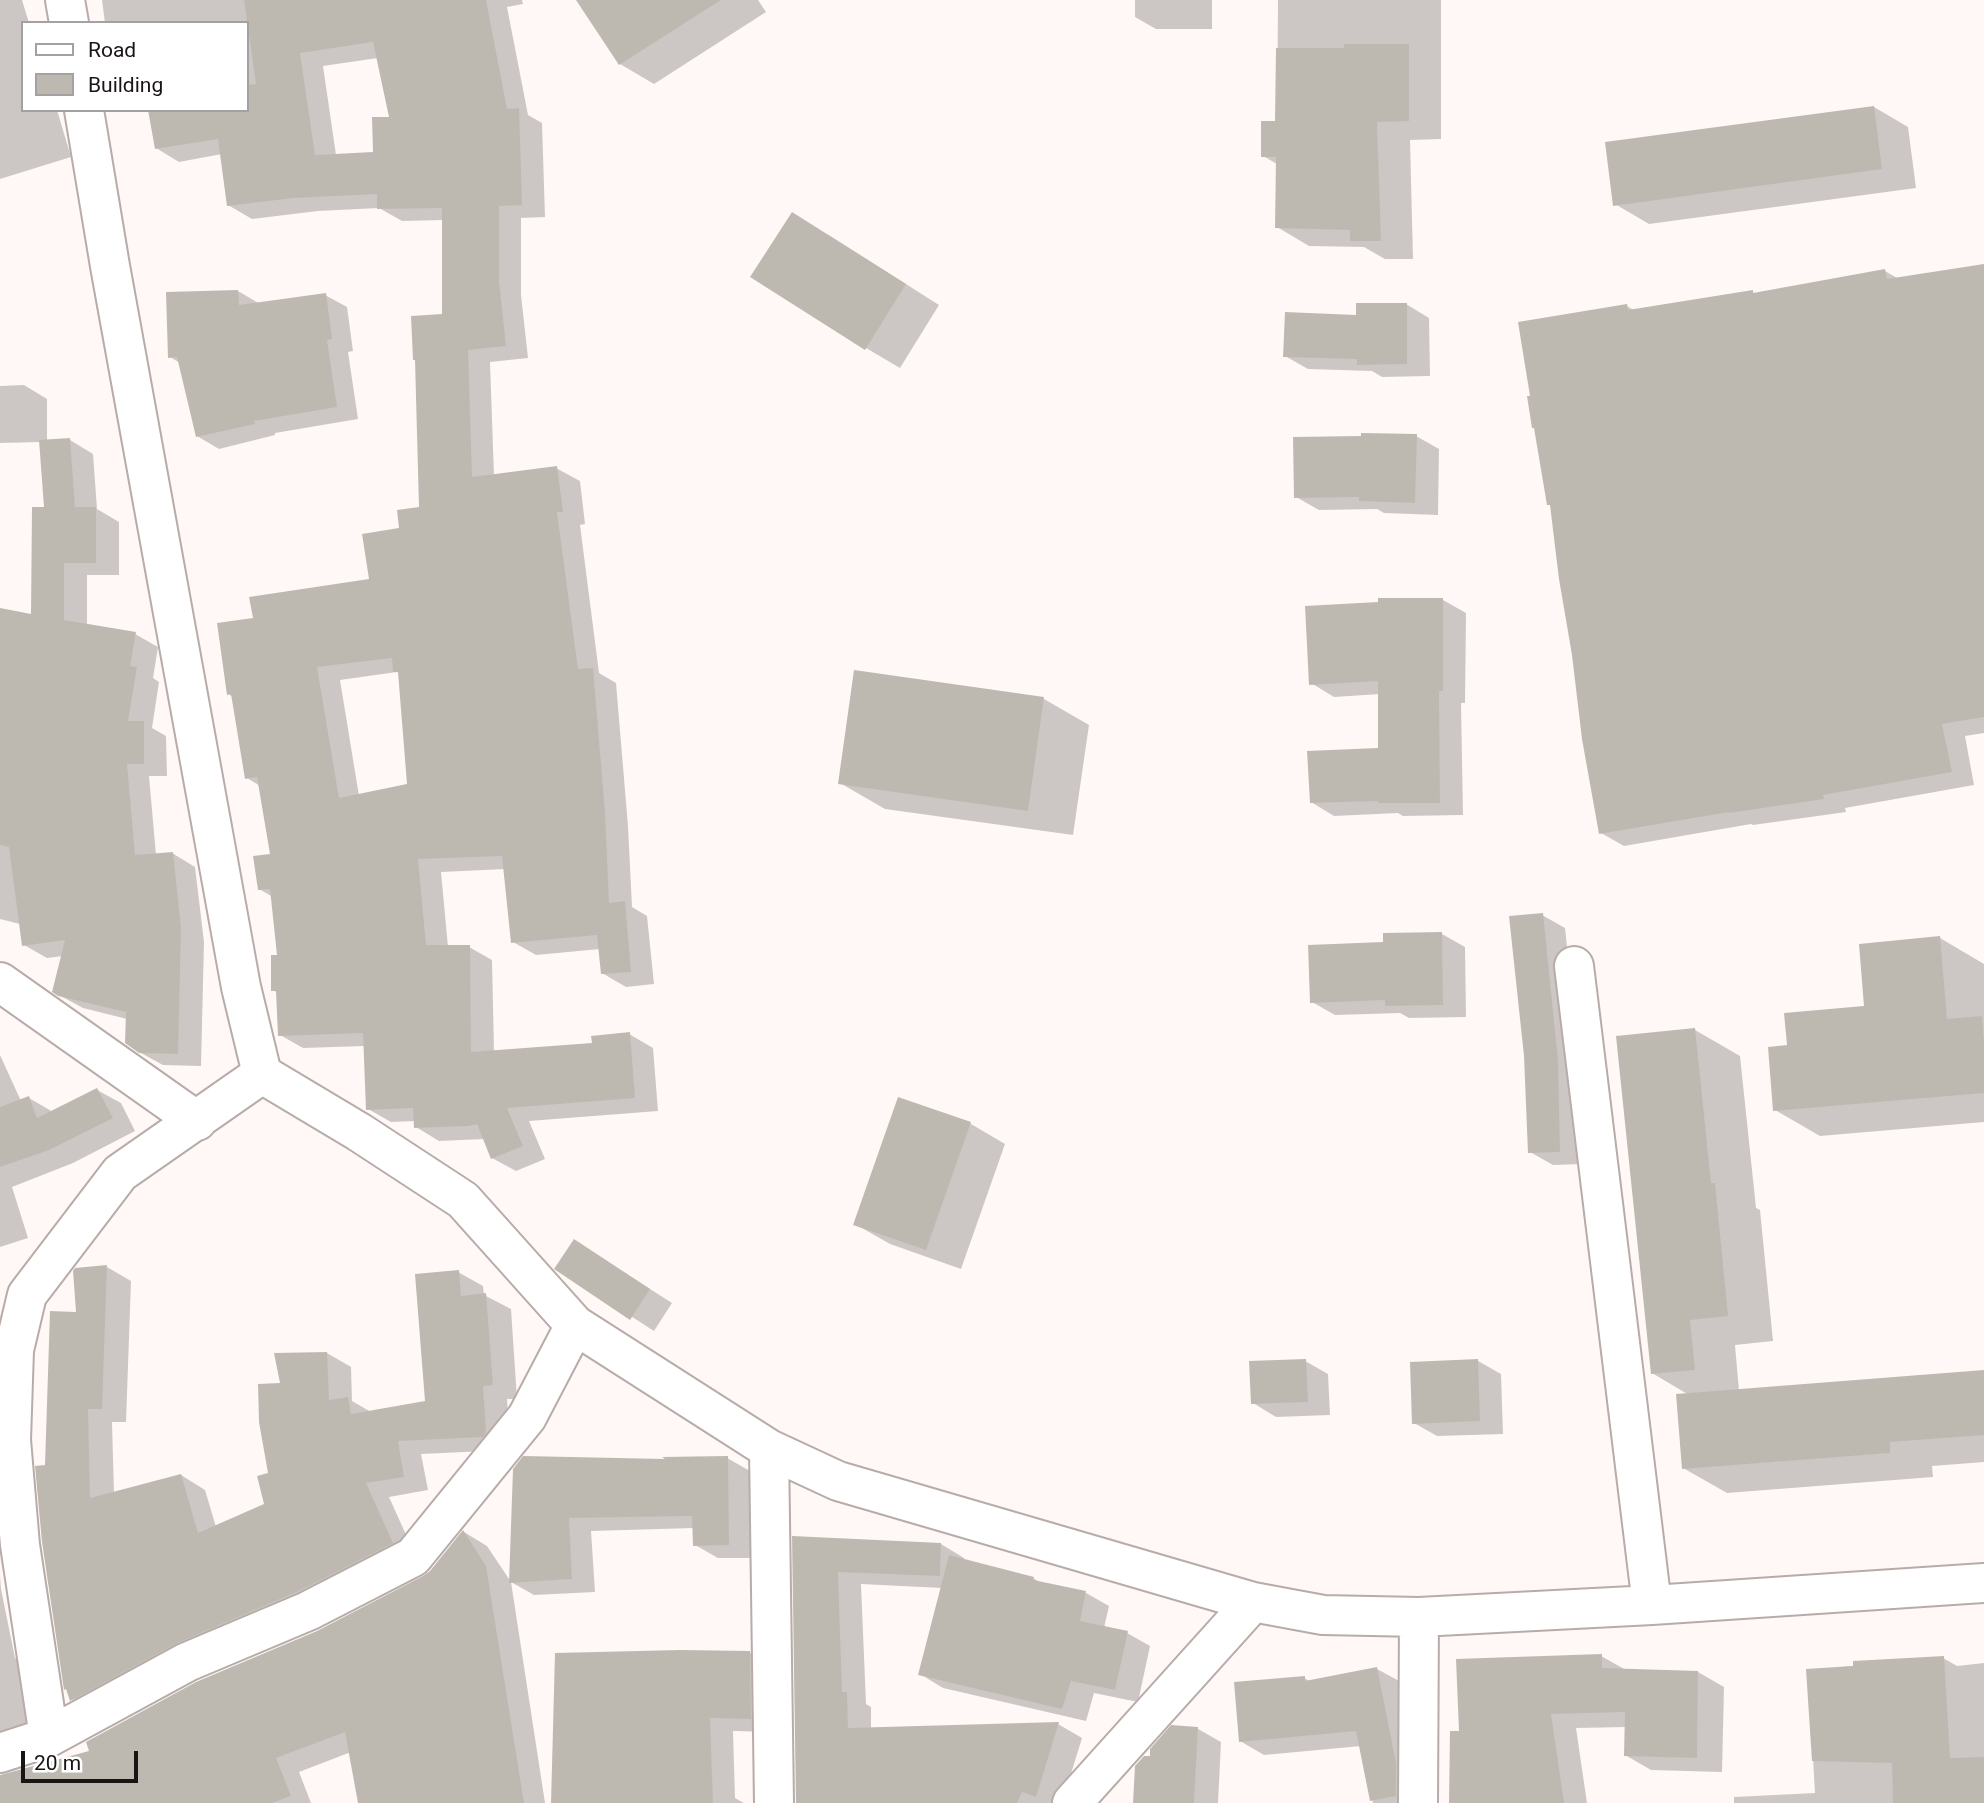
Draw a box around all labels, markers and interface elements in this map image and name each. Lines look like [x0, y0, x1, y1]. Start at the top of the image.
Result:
legend [21, 21, 248, 112]
text: Road [88, 38, 136, 62]
text: Building [88, 73, 163, 97]
scale bar [24, 1736, 142, 1780]
text: 20 m [34, 1751, 81, 1775]

